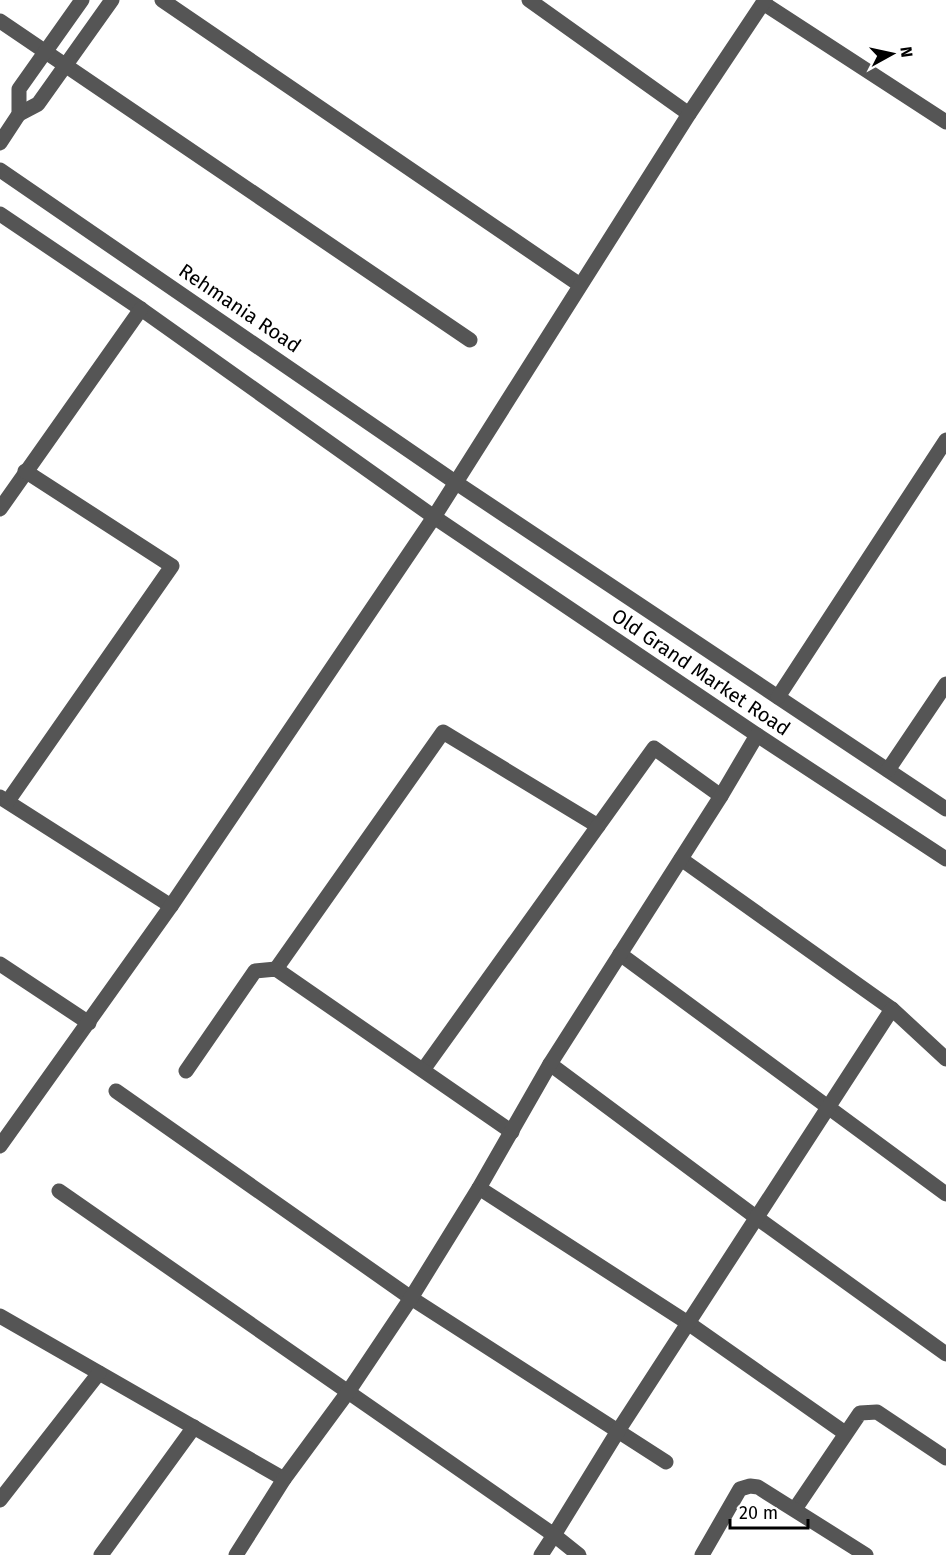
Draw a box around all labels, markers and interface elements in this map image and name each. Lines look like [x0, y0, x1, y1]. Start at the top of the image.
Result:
north arrow [862, 24, 922, 84]
text: N [896, 45, 917, 59]
street label: Rehmania Road [174, 258, 306, 358]
street label: Old Grand Market Road [607, 603, 795, 741]
scale bar [730, 1492, 808, 1530]
text: 20 m [739, 1502, 778, 1524]

